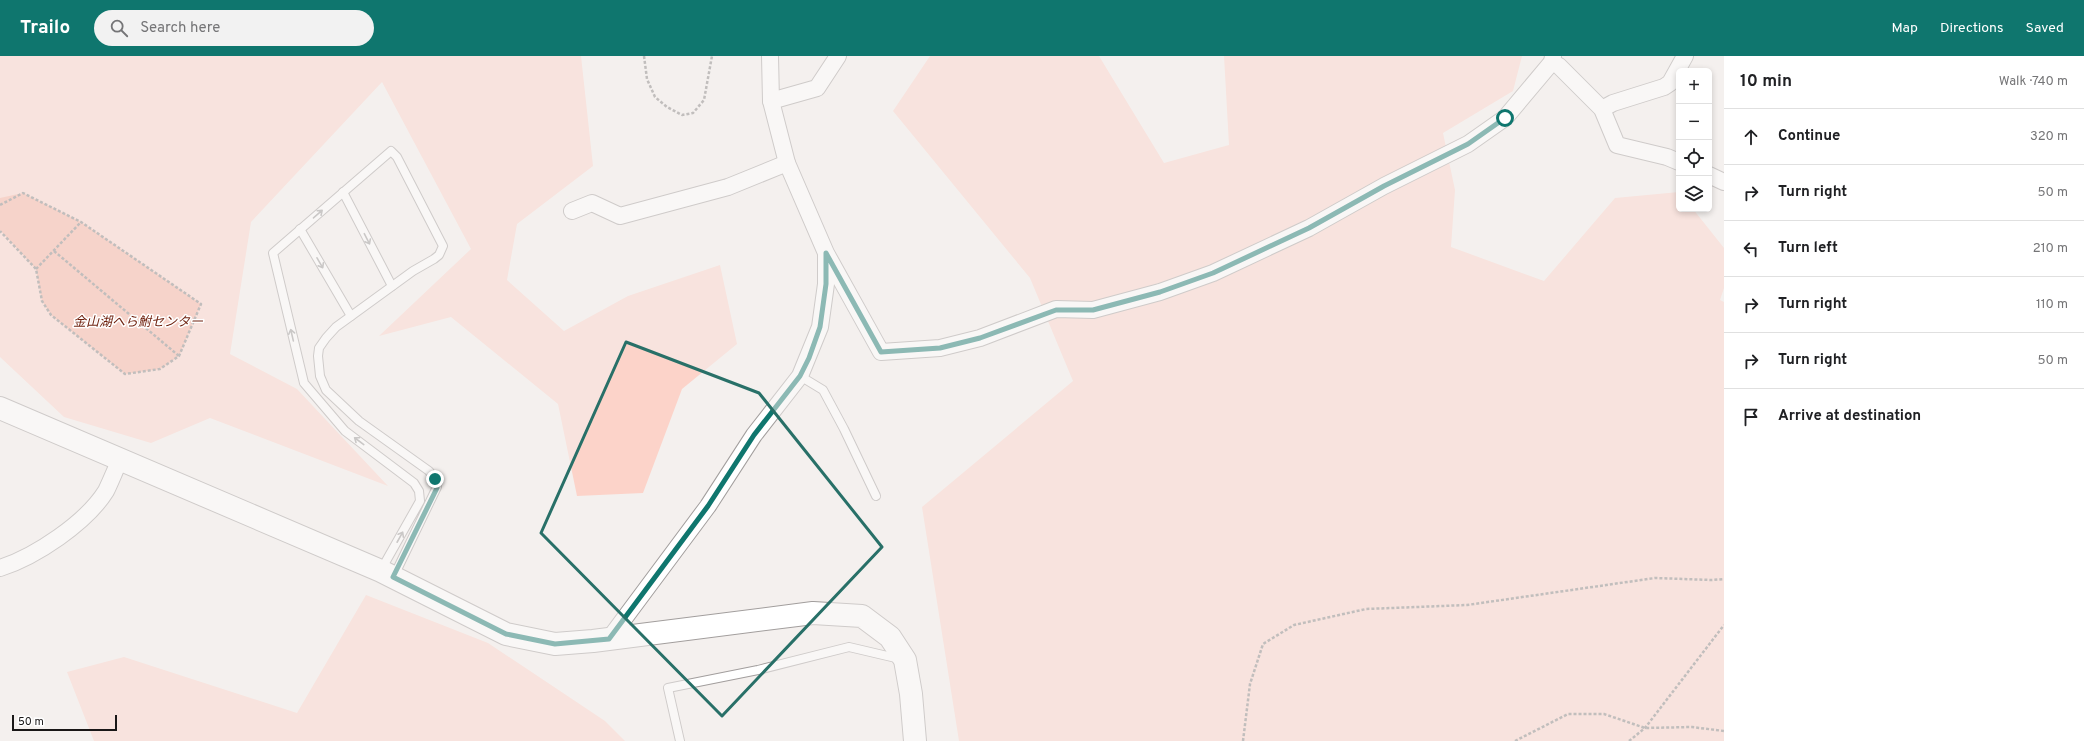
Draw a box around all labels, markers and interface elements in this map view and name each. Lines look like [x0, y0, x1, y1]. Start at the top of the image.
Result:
search box [94, 10, 374, 46]
text: Trailo [20, 16, 70, 40]
icon: search [108, 17, 130, 39]
text: Search here [140, 19, 220, 38]
text: Map [1892, 20, 1918, 37]
text: Directions [1940, 20, 2004, 37]
text: Saved [2026, 20, 2064, 37]
map controls [1676, 68, 1712, 212]
button: + [1676, 68, 1712, 104]
text: 10 min [1740, 71, 1792, 93]
text: Walk · 740 m [1999, 74, 2068, 90]
button: − [1676, 104, 1712, 140]
route start [1496, 109, 1514, 127]
icon: ahead [1740, 126, 1762, 148]
text: Continue [1778, 127, 1840, 146]
text: 320 m [2030, 129, 2068, 145]
button: locate [1676, 140, 1712, 176]
button: layers [1676, 176, 1712, 212]
icon: right [1740, 182, 1762, 204]
text: Turn right [1778, 183, 1847, 202]
text: 50 m [2038, 185, 2068, 201]
one-way arrow [313, 209, 323, 218]
one-way arrow [364, 233, 372, 245]
icon: left [1740, 238, 1762, 260]
text: Turn left [1778, 239, 1838, 258]
text: 210 m [2033, 241, 2068, 257]
one-way arrow [316, 257, 324, 269]
icon: right [1740, 294, 1762, 316]
text: Turn right [1778, 295, 1847, 314]
text: 110 m [2036, 297, 2068, 313]
water label: 金山湖へら鮒センター [73, 315, 204, 331]
one-way arrow [287, 329, 295, 342]
icon: right [1740, 350, 1762, 372]
text: Turn right [1778, 351, 1847, 370]
text: 50 m [2038, 353, 2068, 369]
icon: arrive [1740, 406, 1762, 428]
text: Arrive at destination [1778, 407, 1921, 426]
one-way arrow [354, 437, 365, 445]
route end [426, 470, 444, 488]
one-way arrow [396, 531, 404, 543]
scale bar [12, 713, 117, 732]
text: 50 m [18, 715, 44, 729]

